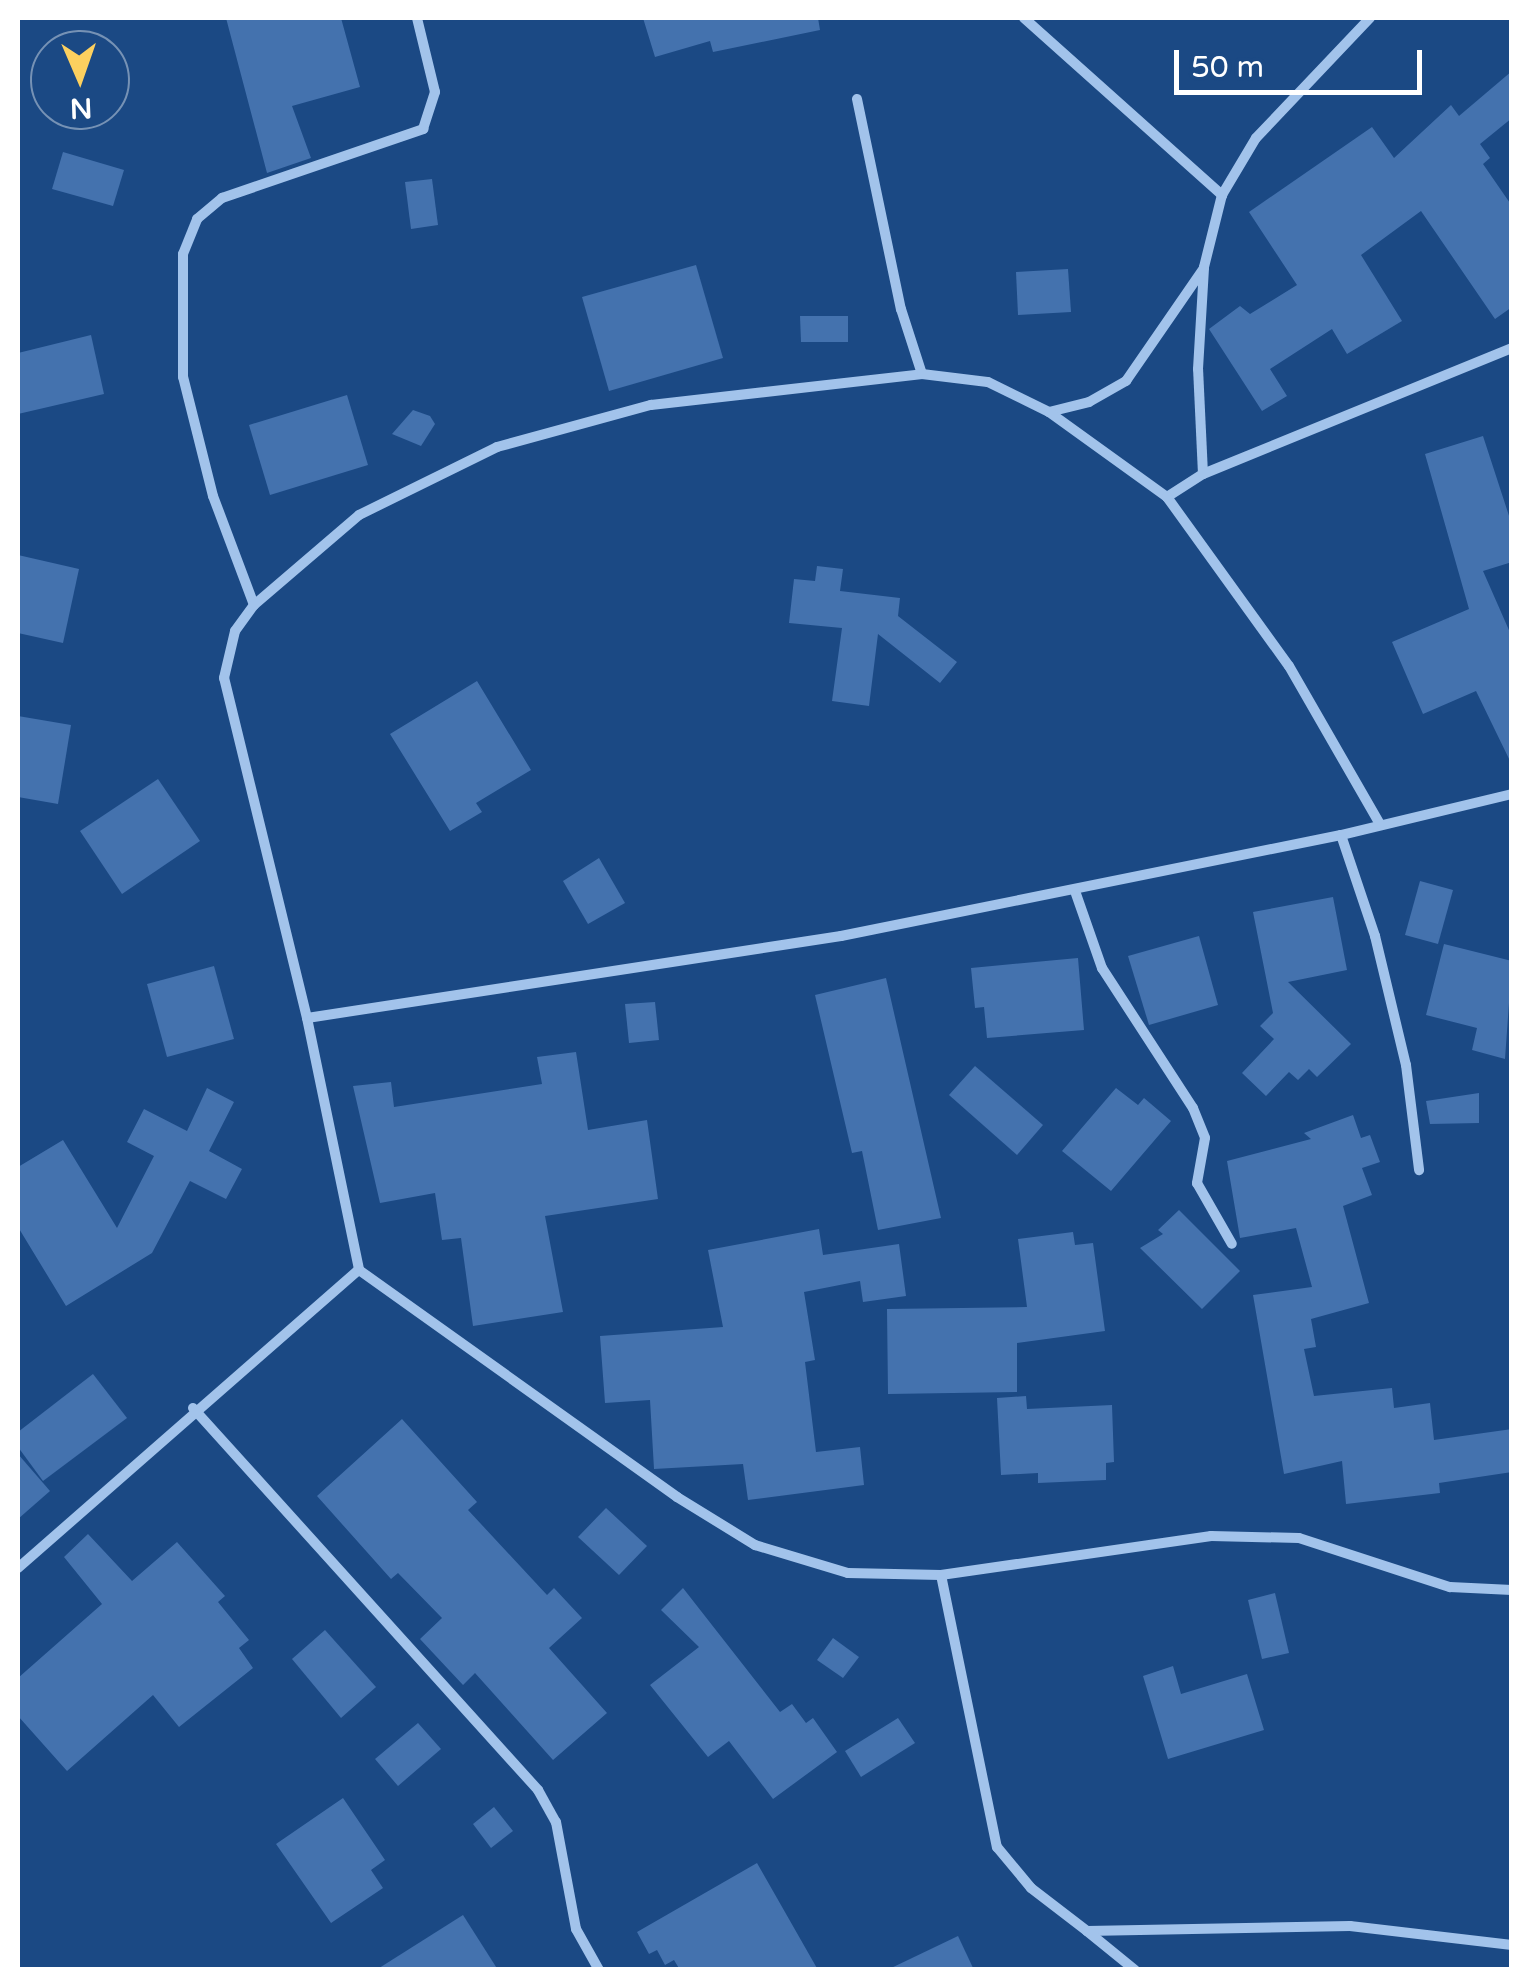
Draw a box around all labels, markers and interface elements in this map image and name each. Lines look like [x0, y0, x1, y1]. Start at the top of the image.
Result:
north arrow [30, 30, 130, 130]
scale bar [1179, 30, 1426, 92]
text: 50 m [1191, 49, 1264, 86]
text: N [69, 91, 93, 125]

